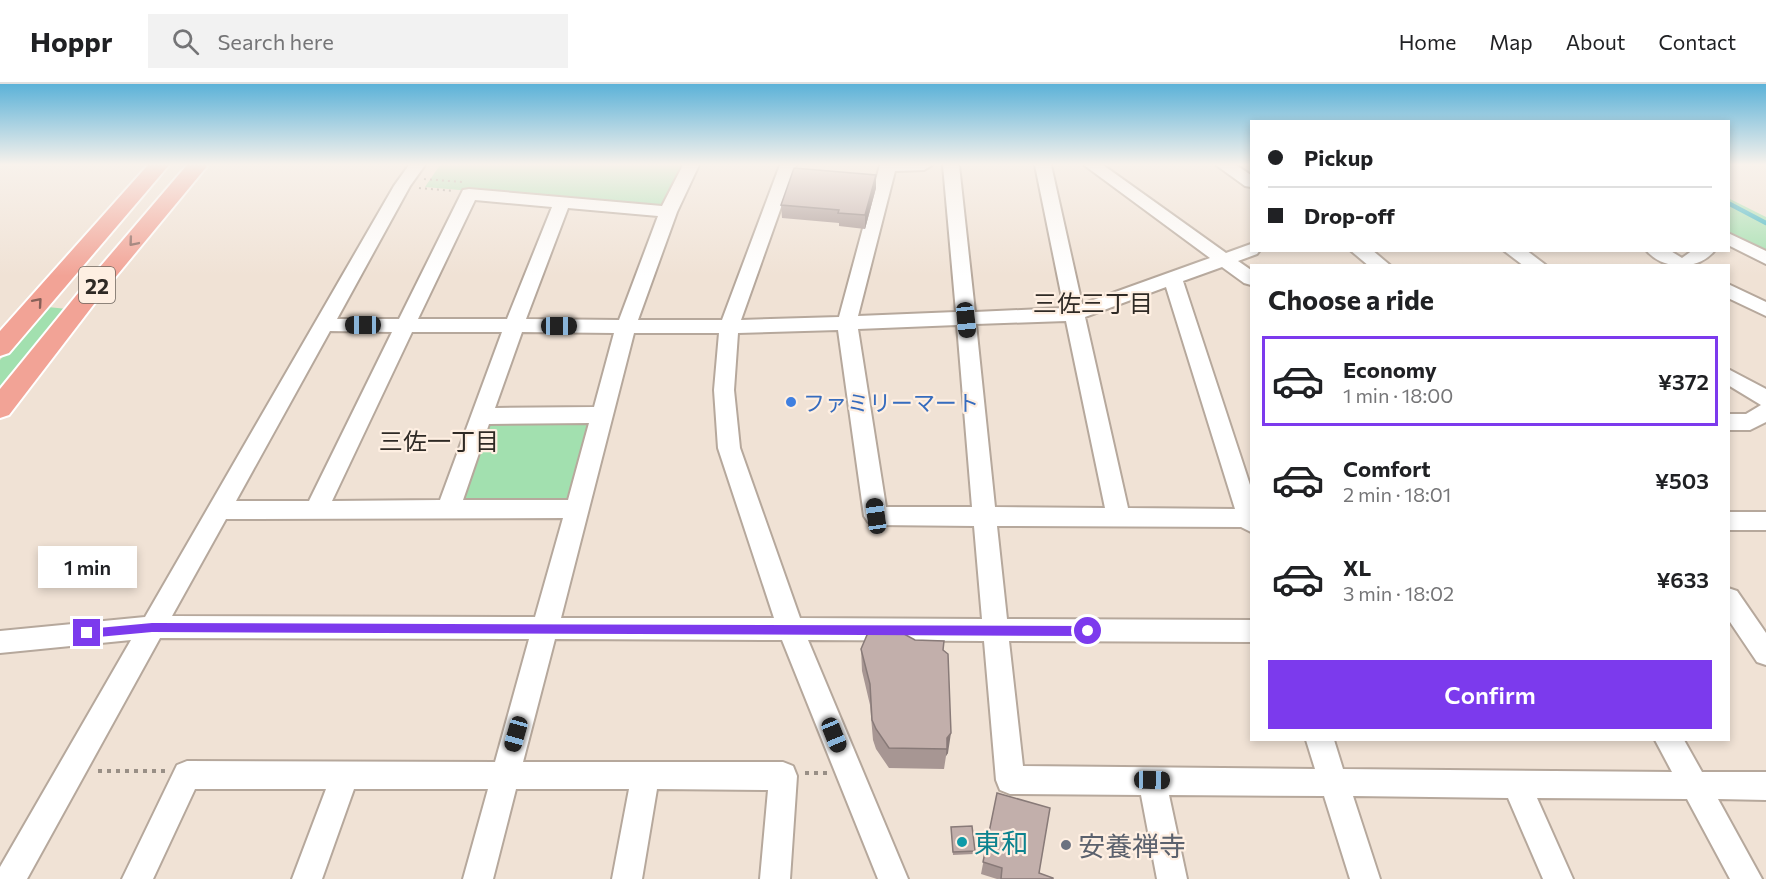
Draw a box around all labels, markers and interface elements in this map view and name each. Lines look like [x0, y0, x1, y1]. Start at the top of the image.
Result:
search box [148, 14, 568, 68]
text: Hoppr [30, 24, 112, 58]
icon: search [169, 25, 202, 58]
text: Search here [217, 28, 334, 55]
text: Home [1399, 29, 1456, 54]
text: Map [1489, 29, 1533, 54]
text: About [1566, 29, 1625, 54]
text: Contact [1658, 29, 1736, 54]
text: Pickup [1304, 144, 1373, 171]
text: Drop-off [1304, 202, 1395, 229]
one-way arrow [129, 235, 140, 246]
road number: 22 [79, 267, 115, 303]
text: Choose a ride [1268, 283, 1434, 316]
district label: 三佐三丁目 [1033, 288, 1153, 317]
one-way arrow [30, 298, 41, 309]
car [955, 301, 977, 339]
car [345, 316, 381, 334]
car [541, 317, 577, 335]
icon: car [1271, 354, 1325, 408]
text: Economy [1343, 356, 1437, 383]
text: ¥372 [1658, 368, 1709, 395]
text: 1 min · 18:00 [1343, 383, 1453, 407]
place label: ファミリーマート [803, 389, 979, 416]
marker: ファミリーマート [784, 395, 798, 409]
district label: 三佐一丁目 [379, 426, 499, 455]
icon: car [1271, 453, 1325, 507]
text: Comfort [1343, 455, 1431, 482]
text: ¥503 [1655, 467, 1709, 494]
text: 2 min · 18:01 [1343, 482, 1451, 506]
car [865, 497, 887, 535]
callout: 1 min [38, 546, 136, 588]
icon: car [1271, 552, 1325, 606]
text: XL [1343, 554, 1371, 581]
text: 1 min [64, 555, 111, 579]
text: ¥633 [1656, 566, 1709, 593]
text: 3 min · 18:02 [1343, 581, 1454, 605]
route start [1074, 617, 1101, 644]
route end [73, 619, 100, 646]
button: Confirm [1268, 660, 1712, 729]
car [502, 714, 530, 754]
car [819, 715, 849, 755]
car [1134, 771, 1170, 789]
place label: 東和 [974, 826, 1028, 859]
place label: 安養禅寺 [1078, 829, 1186, 862]
marker: 東和 [955, 835, 969, 849]
marker: 安養禅寺 [1059, 838, 1073, 852]

